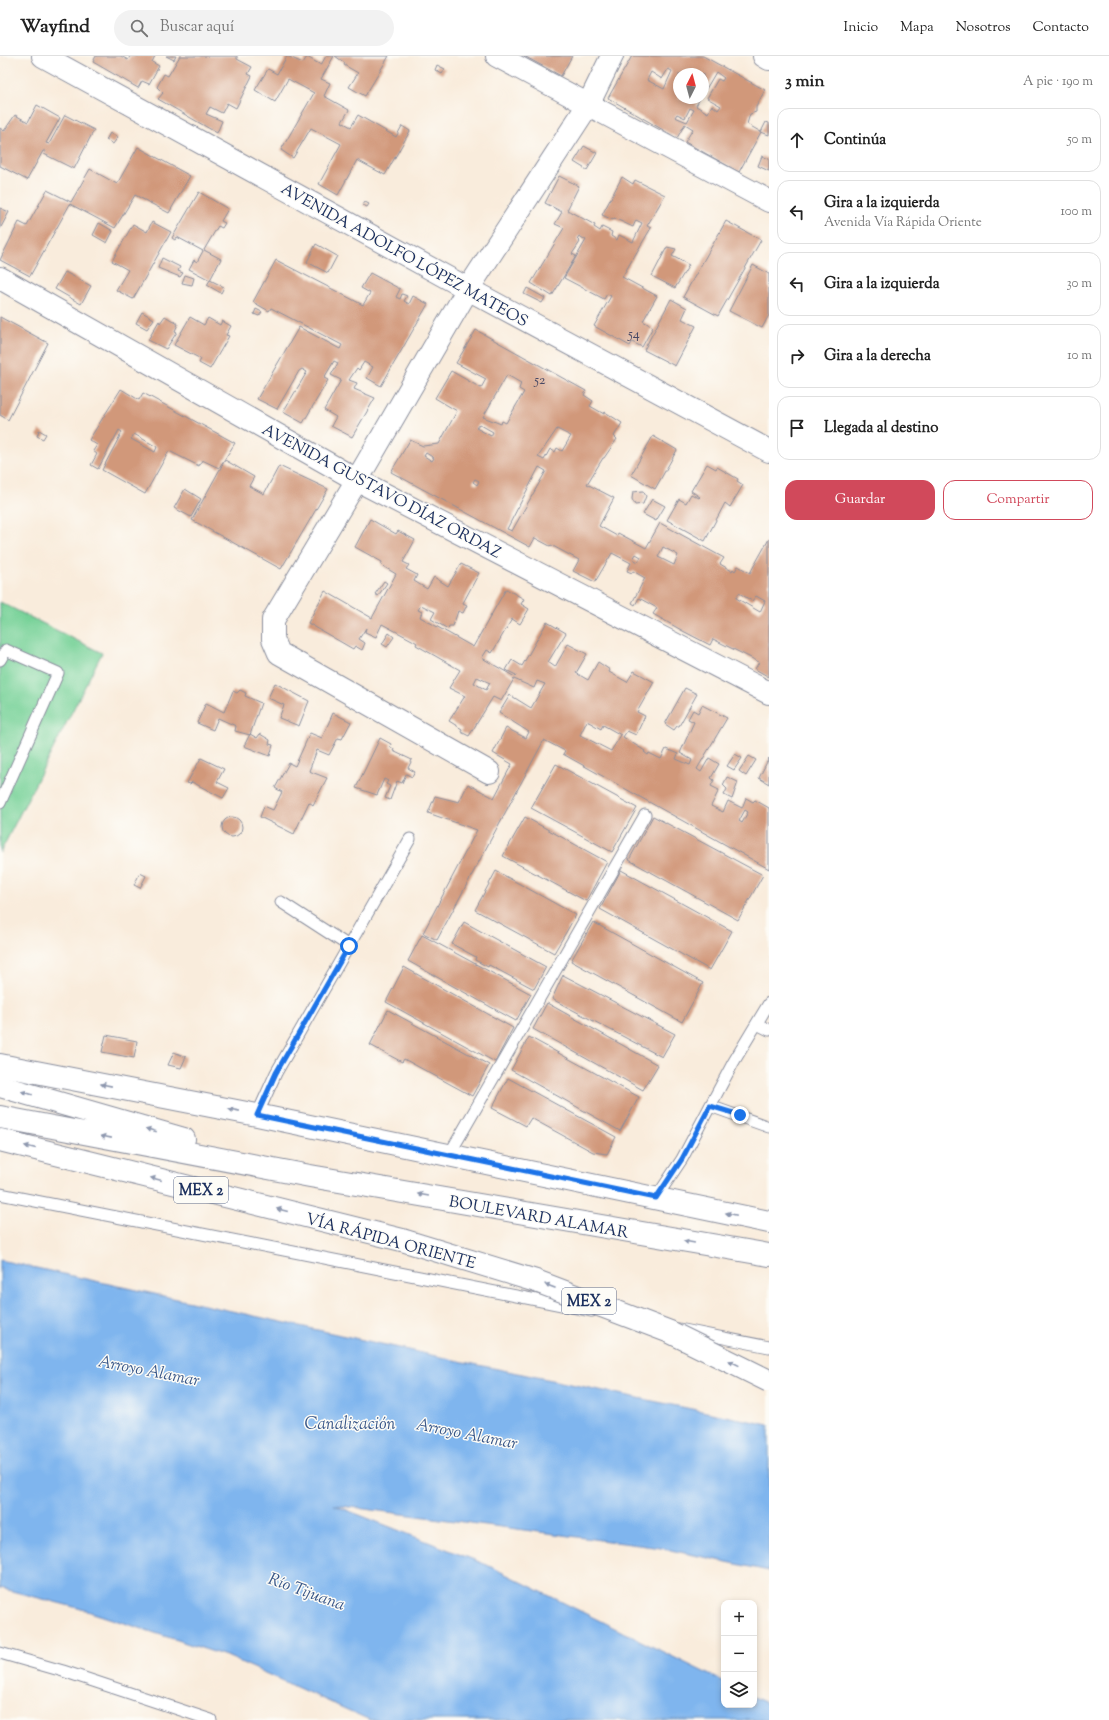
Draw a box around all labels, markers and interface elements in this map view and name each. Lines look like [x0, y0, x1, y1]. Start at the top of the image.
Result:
search box [114, 10, 394, 46]
text: Wayfind [20, 14, 90, 41]
icon: search [128, 17, 150, 39]
text: Buscar aquí [160, 17, 234, 38]
text: Inicio [844, 18, 878, 38]
text: Mapa [900, 18, 934, 38]
text: Nosotros [956, 18, 1011, 38]
text: Contacto [1033, 18, 1089, 38]
north arrow [673, 68, 709, 104]
text: 3 min [785, 70, 824, 94]
text: A pie · 190 m [1023, 73, 1093, 91]
icon: ahead [786, 129, 808, 151]
text: Continúa [824, 130, 886, 151]
text: 50 m [1067, 131, 1092, 149]
street label: AVENIDA ADOLFO LÓPEZ MATEOS [276, 178, 532, 334]
text: Gira a la izquierda [824, 193, 940, 214]
icon: left [786, 201, 808, 223]
text: 100 m [1060, 203, 1092, 221]
text: Avenida Vía Rápida Oriente [824, 214, 982, 232]
icon: left [786, 273, 808, 295]
text: Gira a la izquierda [824, 274, 940, 295]
text: 30 m [1066, 275, 1092, 293]
house number: 54 [627, 325, 640, 345]
icon: right [786, 345, 808, 367]
text: Gira a la derecha [824, 346, 931, 367]
text: 10 m [1067, 347, 1092, 365]
house number: 52 [533, 371, 546, 391]
icon: arrive [786, 417, 808, 439]
text: Llegada al destino [824, 418, 939, 439]
street label: AVENIDA GUSTAVO DÍAZ ORDAZ [257, 419, 504, 565]
button: Guardar [785, 480, 935, 520]
button: Compartir [943, 480, 1093, 520]
route start [340, 937, 358, 955]
one-way arrow [100, 1082, 112, 1088]
one-way arrow [20, 1090, 32, 1096]
route end [731, 1106, 749, 1124]
one-way arrow [227, 1107, 240, 1113]
one-way arrow [145, 1127, 157, 1133]
one-way arrow [100, 1134, 113, 1140]
one-way arrow [24, 1144, 36, 1150]
one-way arrow [150, 1175, 162, 1181]
road number: MEX 2 [174, 1177, 228, 1203]
street label: BOULEVARD ALAMAR [447, 1191, 631, 1246]
one-way arrow [417, 1192, 429, 1198]
one-way arrow [276, 1207, 288, 1213]
street label: VÍA RÁPIDA ORIENTE [303, 1209, 478, 1276]
one-way arrow [725, 1210, 737, 1216]
one-way arrow [683, 1238, 695, 1244]
one-way arrow [543, 1283, 555, 1289]
road number: MEX 2 [562, 1288, 616, 1314]
water label: Arroyo Alamar [96, 1350, 202, 1394]
one-way arrow [728, 1360, 740, 1367]
water label: Canalización [304, 1413, 396, 1437]
water label: Arroyo Alamar [414, 1413, 520, 1457]
water label: Río Tijuana [265, 1568, 348, 1618]
map controls [721, 1600, 757, 1708]
button: + [721, 1600, 757, 1636]
button: − [721, 1636, 757, 1672]
button: layers [721, 1672, 757, 1708]

